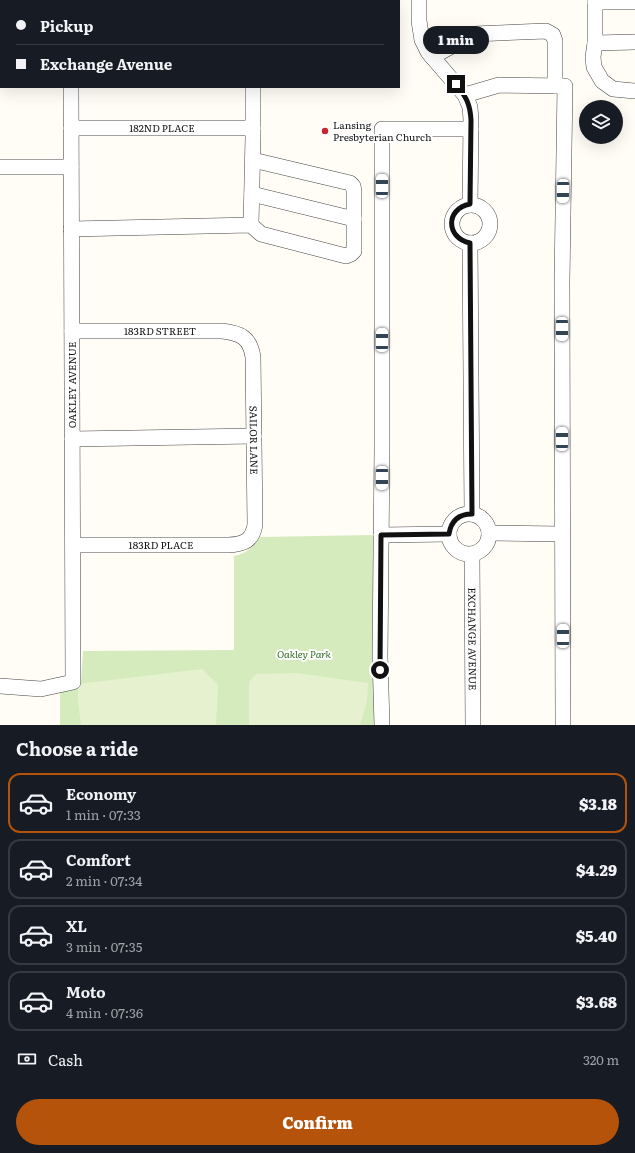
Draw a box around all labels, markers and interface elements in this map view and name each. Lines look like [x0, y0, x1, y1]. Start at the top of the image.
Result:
text: Pickup [40, 14, 93, 37]
callout: 1 min [423, 26, 489, 54]
text: 1 min [438, 30, 474, 49]
text: Exchange Avenue [40, 52, 172, 75]
route end [447, 75, 465, 93]
map controls [579, 100, 623, 144]
button: layers [579, 100, 623, 144]
place label: Lansing Presbyterian Church [333, 117, 432, 144]
street label: 182ND PLACE [129, 120, 195, 135]
marker: Lansing Presbyterian Church [320, 126, 330, 136]
car [376, 174, 388, 198]
car [557, 179, 569, 203]
car [556, 317, 568, 341]
street label: 183RD STREET [124, 323, 196, 338]
car [376, 328, 388, 352]
street label: OAKLEY AVENUE [64, 342, 79, 428]
street label: SAILOR LANE [247, 406, 262, 475]
car [556, 427, 568, 451]
car [376, 466, 388, 490]
street label: 183RD PLACE [129, 537, 193, 552]
street label: EXCHANGE AVENUE [465, 587, 481, 691]
car [557, 624, 569, 648]
park label: Oakley Park [277, 646, 332, 661]
route start [371, 661, 389, 679]
text: Choose a ride [16, 735, 138, 762]
text: Economy [66, 782, 136, 805]
icon: car [18, 785, 54, 821]
text: $3.18 [579, 792, 617, 815]
text: 1 min · 07:33 [66, 805, 141, 824]
text: Comfort [66, 848, 131, 871]
icon: car [18, 851, 54, 887]
text: $4.29 [576, 858, 617, 881]
text: 2 min · 07:34 [66, 871, 142, 890]
text: XL [66, 914, 87, 937]
icon: car [18, 917, 54, 953]
text: $5.40 [576, 924, 617, 947]
text: 3 min · 07:35 [66, 937, 142, 956]
text: Moto [66, 980, 106, 1003]
icon: car [18, 983, 54, 1019]
text: $3.68 [576, 990, 617, 1013]
text: 4 min · 07:36 [66, 1003, 143, 1022]
icon: cash [16, 1048, 38, 1070]
text: Cash [48, 1048, 83, 1071]
text: 320 m [583, 1050, 619, 1069]
button: Confirm [16, 1099, 619, 1145]

